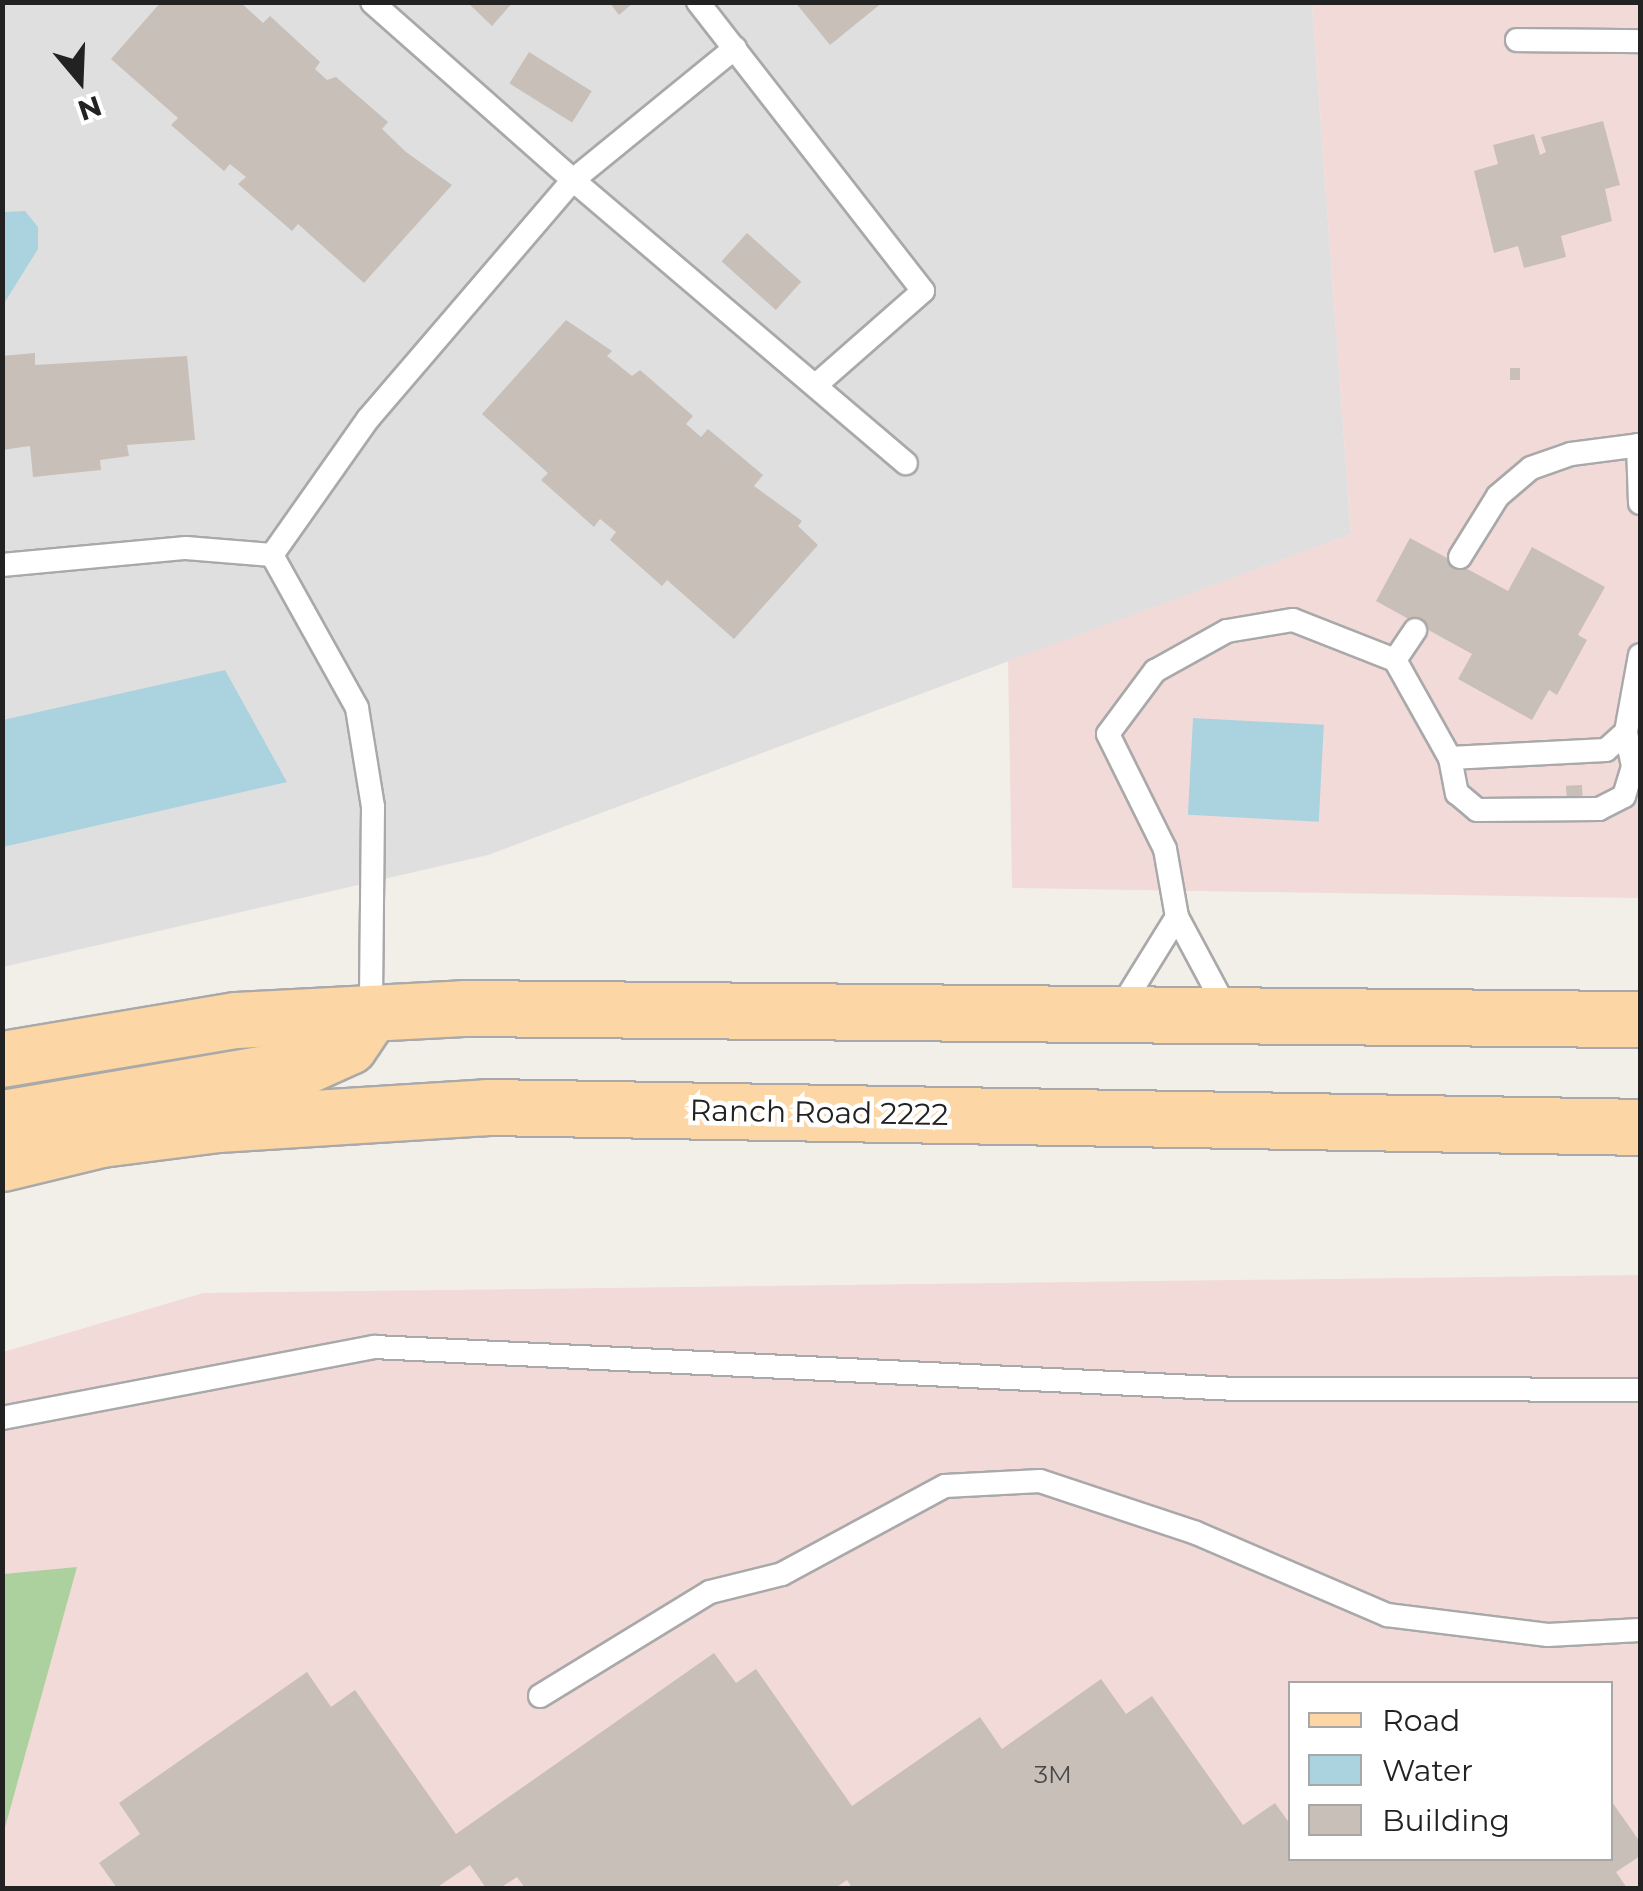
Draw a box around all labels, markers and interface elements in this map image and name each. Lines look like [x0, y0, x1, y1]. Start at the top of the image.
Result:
north arrow [30, 30, 130, 130]
text: N [74, 89, 106, 128]
street label: Ranch Road 2222 [689, 1093, 949, 1133]
legend [1288, 1681, 1613, 1861]
text: Road [1382, 1702, 1460, 1739]
text: Water [1382, 1752, 1473, 1789]
house number: 3M [1034, 1759, 1072, 1789]
text: Building [1382, 1802, 1510, 1839]

